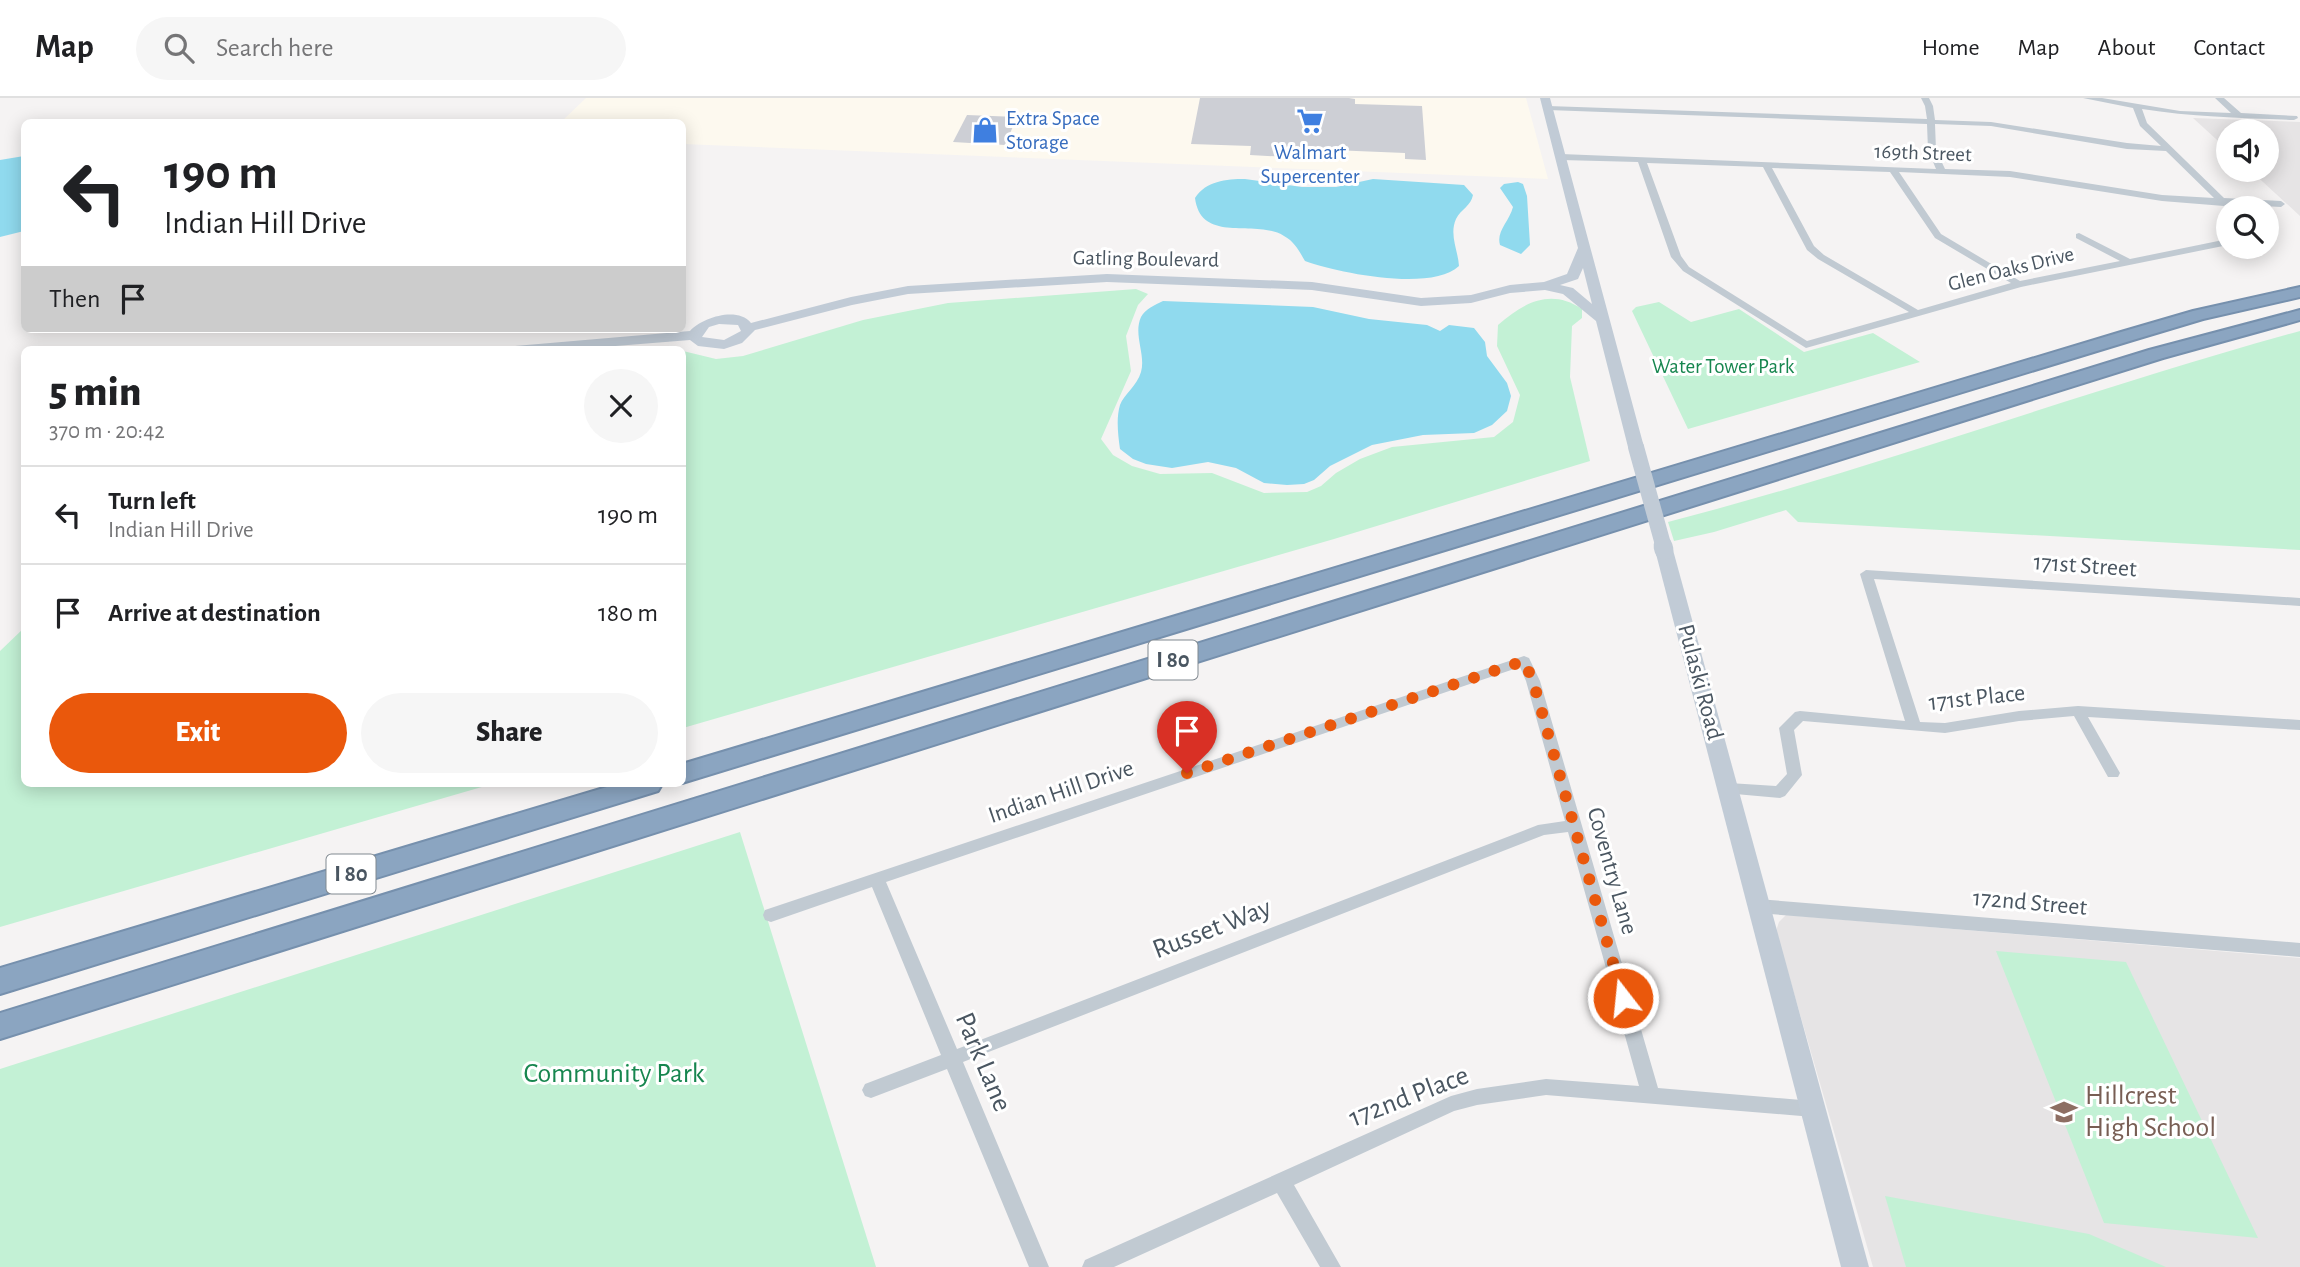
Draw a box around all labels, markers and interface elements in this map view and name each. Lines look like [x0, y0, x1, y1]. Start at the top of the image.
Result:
search box [136, 17, 626, 80]
icon: search [160, 29, 198, 67]
text: Map [35, 31, 94, 64]
text: Search here [216, 35, 334, 61]
text: Home [1922, 36, 1980, 60]
text: Map [2018, 36, 2060, 60]
text: About [2098, 36, 2155, 60]
text: Contact [2193, 36, 2265, 60]
supermarket icon: Walmart Supercenter [1295, 106, 1325, 136]
place label: Extra Space Storage [1006, 108, 1100, 153]
shop icon: Extra Space Storage [970, 115, 1000, 145]
map controls [2216, 119, 2279, 259]
button: sound [2216, 119, 2279, 182]
street label: 169th Street [1874, 141, 1972, 165]
place label: Walmart Supercenter [1260, 142, 1360, 187]
icon: left [49, 147, 140, 238]
text: 190 m [164, 149, 278, 198]
button: search [2216, 196, 2279, 259]
text: Indian Hill Drive [164, 207, 367, 239]
street label: Glen Oaks Drive [1946, 243, 2076, 295]
street label: Gatling Boulevard [1073, 247, 1219, 271]
icon: arrive [114, 280, 152, 318]
text: Then [49, 286, 100, 312]
park label: Water Tower Park [1652, 356, 1795, 377]
button: close [584, 369, 658, 443]
text: 5 min [49, 371, 141, 413]
text: 370 m · 20:42 [49, 420, 165, 443]
text: Turn left [108, 488, 196, 514]
icon: left [49, 496, 87, 534]
text: 190 m [598, 502, 658, 528]
text: Indian Hill Drive [108, 519, 254, 542]
street label: 171st Street [2033, 550, 2138, 582]
icon: arrive [49, 594, 87, 632]
text: Arrive at destination [108, 600, 321, 626]
text: 180 m [598, 600, 658, 626]
street label: Pulaski Road [1673, 622, 1727, 742]
road number: I 80 [1148, 640, 1198, 680]
street label: 171st Place [1928, 681, 2026, 715]
button: Exit [49, 693, 347, 773]
button: Share [361, 693, 658, 773]
pin [1157, 701, 1217, 773]
icon: arrive [1168, 712, 1206, 750]
street label: Indian Hill Drive [985, 756, 1137, 828]
street label: Coventry Lane [1582, 805, 1642, 937]
road number: I 80 [326, 854, 376, 894]
street label: 172nd Street [1972, 886, 2088, 920]
street label: Russet Way [1149, 894, 1275, 964]
position arrow [1586, 961, 1660, 1035]
street label: Park Lane [950, 1008, 1016, 1116]
park label: Community Park [523, 1060, 705, 1088]
street label: 172nd Place [1345, 1061, 1473, 1133]
place label: Hillcrest High School [2085, 1082, 2216, 1142]
school or university icon: Hillcrest High School [2049, 1097, 2079, 1127]

